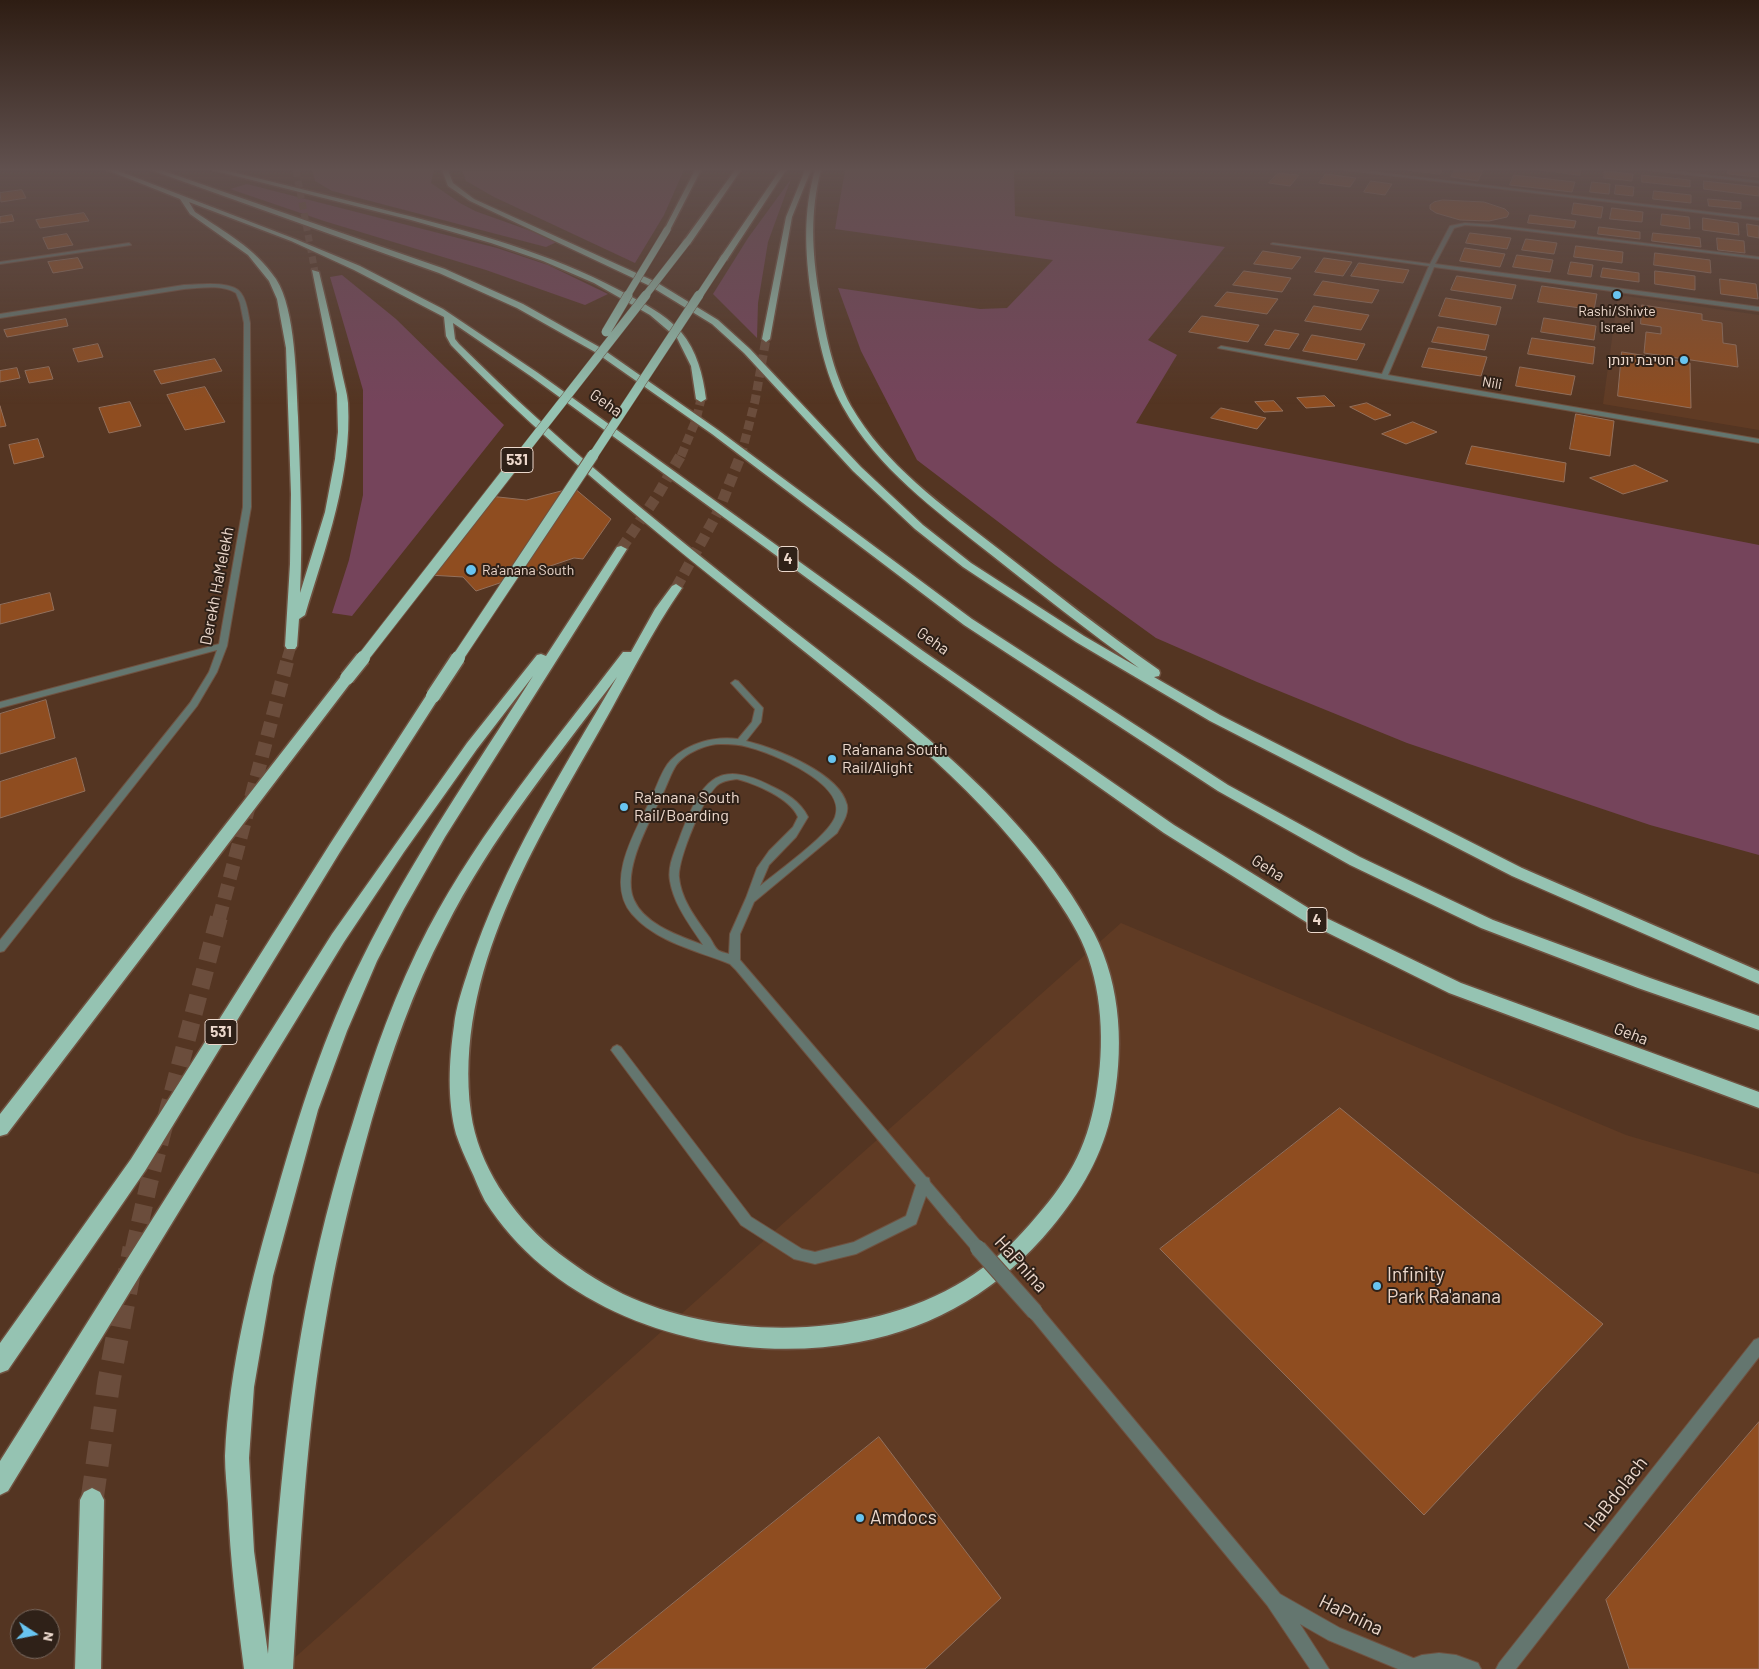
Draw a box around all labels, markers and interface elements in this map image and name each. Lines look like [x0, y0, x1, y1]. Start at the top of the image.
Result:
marker: Rashi/Shivte Israel [1611, 289, 1623, 301]
place label: Rashi/Shivte Israel [1578, 303, 1656, 336]
place label: חטיבת יונתן [1608, 352, 1674, 368]
marker: חטיבת יונתן [1678, 354, 1690, 366]
street label: Nili [1481, 373, 1503, 393]
street label: Geha [586, 385, 626, 421]
road number: 531 [501, 448, 533, 472]
street label: Derekh HaMelekh [196, 525, 238, 647]
road number: 4 [778, 546, 798, 572]
place label: Ra'anana South [482, 562, 574, 578]
marker: Ra'anana South [464, 563, 478, 577]
street label: Geha [913, 623, 953, 659]
place label: Ra'anana South Rail/Alight [842, 740, 948, 778]
marker: Ra'anana South Rail/Alight [826, 753, 838, 765]
place label: Ra'anana South Rail/Boarding [634, 788, 740, 826]
marker: Ra'anana South Rail/Boarding [618, 801, 630, 813]
street label: Geha [1248, 851, 1288, 885]
road number: 4 [1307, 908, 1327, 932]
street label: Geha [1611, 1019, 1651, 1049]
road number: 531 [205, 1020, 237, 1044]
street label: HaPnina [990, 1231, 1052, 1297]
place label: Infinity Park Ra'anana [1387, 1264, 1501, 1308]
marker: Infinity Park Ra'anana [1371, 1280, 1383, 1292]
street label: HaBdolach [1580, 1452, 1652, 1536]
place label: Amdocs [870, 1507, 937, 1529]
marker: Amdocs [854, 1512, 866, 1524]
street label: HaPnina [1315, 1590, 1387, 1640]
north arrow [10, 1609, 60, 1659]
text: N [40, 1631, 58, 1643]

